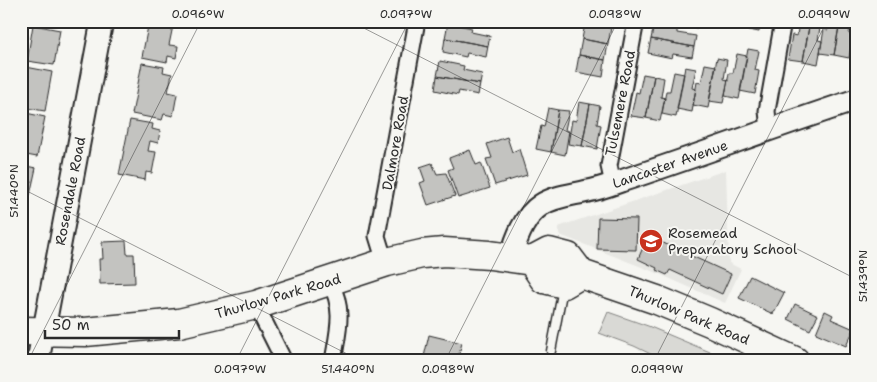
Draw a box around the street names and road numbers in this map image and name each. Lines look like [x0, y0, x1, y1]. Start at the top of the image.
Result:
street label: Tulsemere Road [601, 48, 639, 157]
street label: Dalmore Road [378, 94, 412, 192]
street label: Rosendale Road [51, 135, 89, 247]
street label: Lancaster Avenue [610, 136, 730, 192]
street label: Thurlow Park Road [213, 269, 343, 323]
street label: Thurlow Park Road [626, 281, 752, 349]

